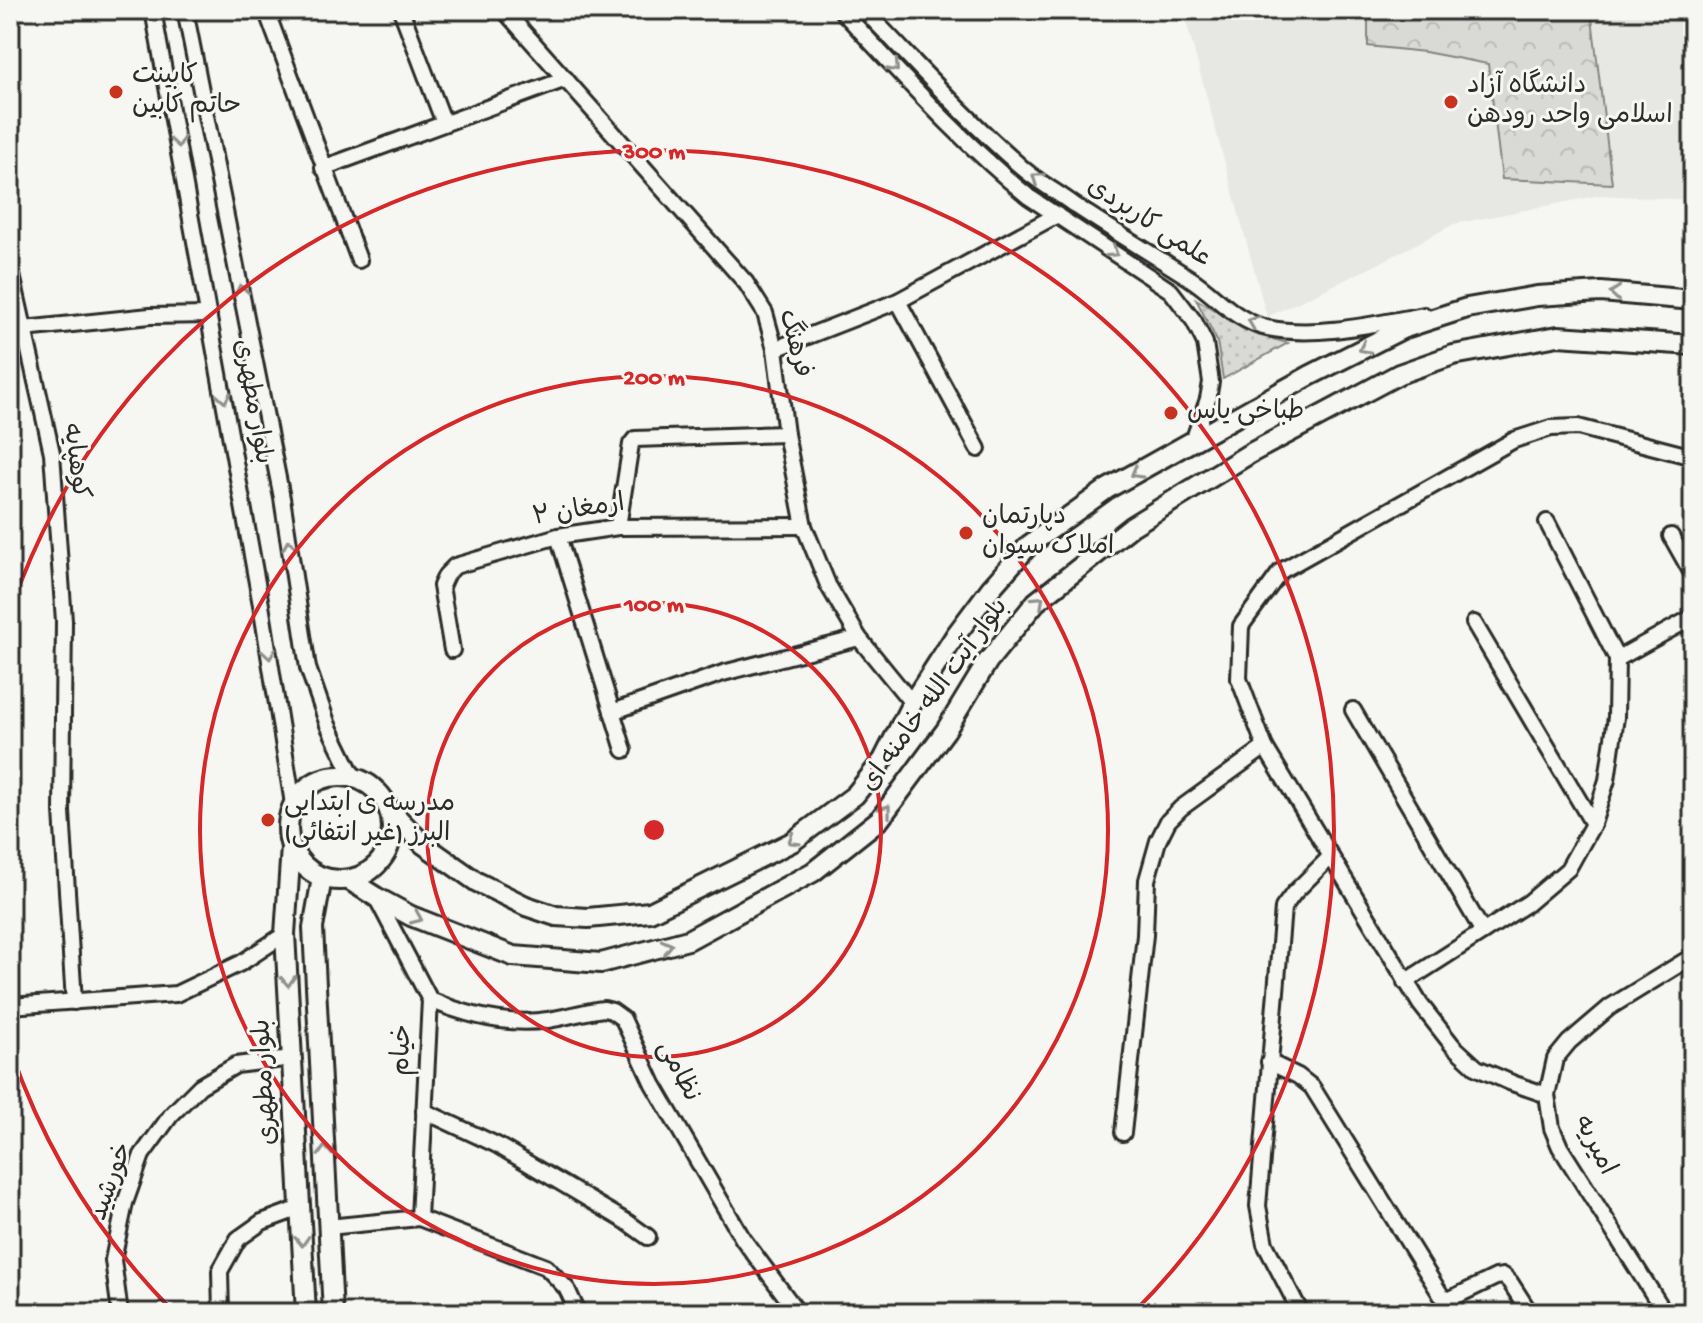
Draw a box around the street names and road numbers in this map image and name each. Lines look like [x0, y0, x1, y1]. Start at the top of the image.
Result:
street label: علمی کاربردی [1080, 172, 1216, 276]
street label: فرهنگ [770, 306, 820, 381]
street label: بلوار مطهری [225, 337, 277, 467]
street label: کوهپایه [54, 421, 94, 501]
street label: ارمغان ۲ [531, 489, 627, 535]
street label: بلوار آیت الله خامنه ای [854, 592, 1016, 799]
street label: بلوار مطهری [248, 1018, 286, 1146]
street label: خیام [388, 1024, 420, 1076]
street label: نظامی [649, 1036, 705, 1108]
street label: امیریه [1565, 1111, 1621, 1181]
street label: خورشید [85, 1139, 141, 1225]

